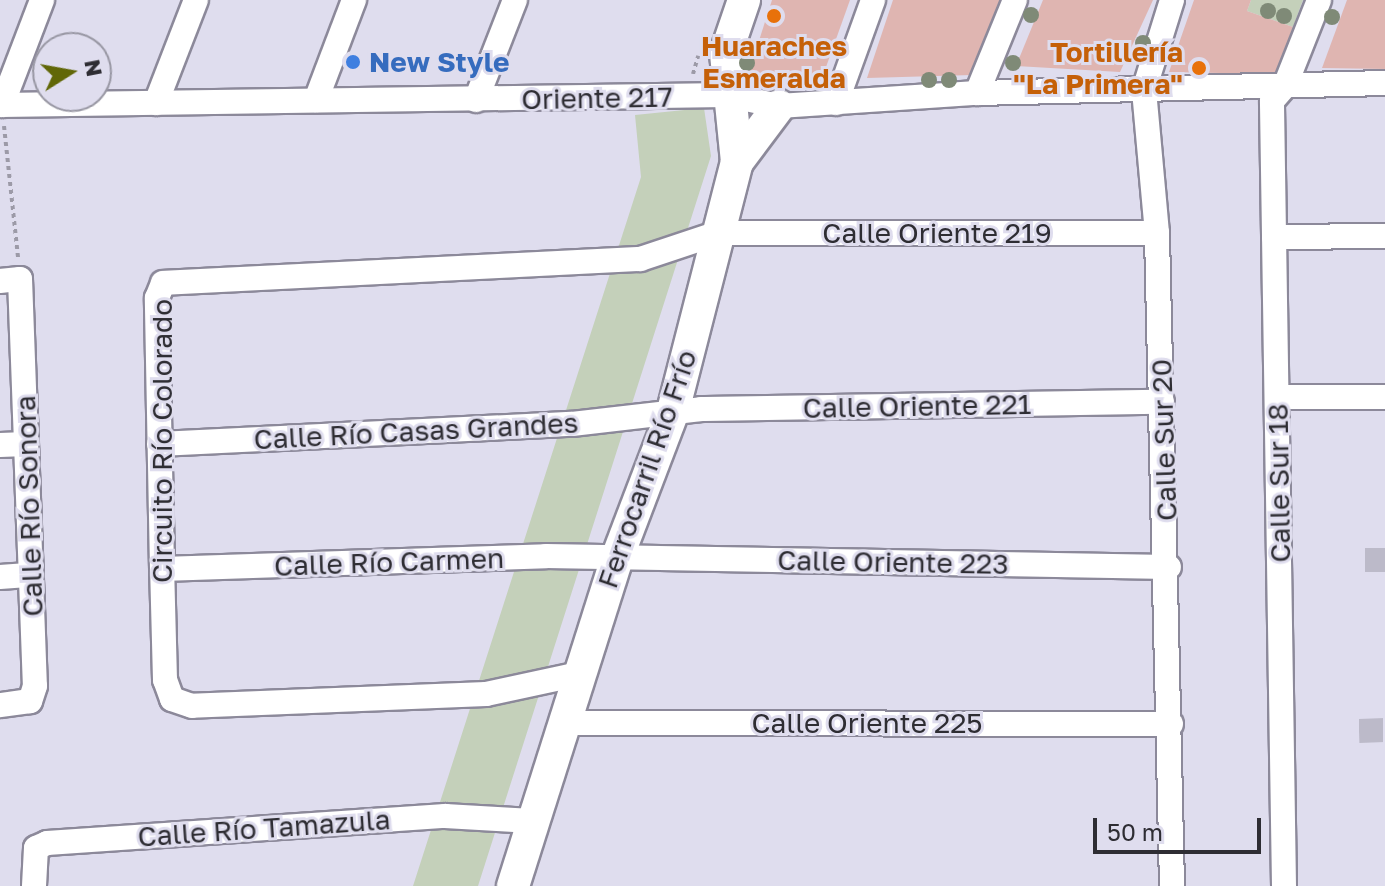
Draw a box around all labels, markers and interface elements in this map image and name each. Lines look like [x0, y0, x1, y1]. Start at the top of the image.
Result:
marker: Huaraches Esmeralda [765, 7, 783, 25]
place label: Huaraches Esmeralda [701, 29, 847, 95]
north arrow [32, 32, 112, 112]
place label: Tortillería "La Primera" [1013, 35, 1183, 101]
place label: New Style [369, 45, 509, 79]
marker: New Style [344, 53, 362, 71]
text: N [79, 57, 109, 78]
marker: Tortillería "La Primera" [1190, 59, 1208, 77]
street label: Oriente 217 [521, 80, 673, 116]
street label: Calle Oriente 219 [822, 216, 1052, 250]
street label: Circuito Río Colorado [145, 299, 179, 583]
street label: Ferrocarril Río Frío [590, 346, 704, 592]
street label: Calle Sur 20 [1144, 358, 1184, 522]
street label: Calle Oriente 221 [802, 387, 1032, 425]
street label: Calle Río Sonora [8, 395, 50, 617]
street label: Calle Sur 18 [1261, 403, 1297, 563]
street label: Calle Río Casas Grandes [253, 406, 579, 456]
street label: Calle Río Carmen [273, 541, 505, 583]
street label: Calle Oriente 223 [777, 543, 1009, 581]
street label: Calle Oriente 225 [751, 706, 983, 740]
street label: Calle Río Tamazula [136, 802, 392, 854]
scale bar [1097, 802, 1265, 852]
text: 50 m [1107, 817, 1163, 846]

